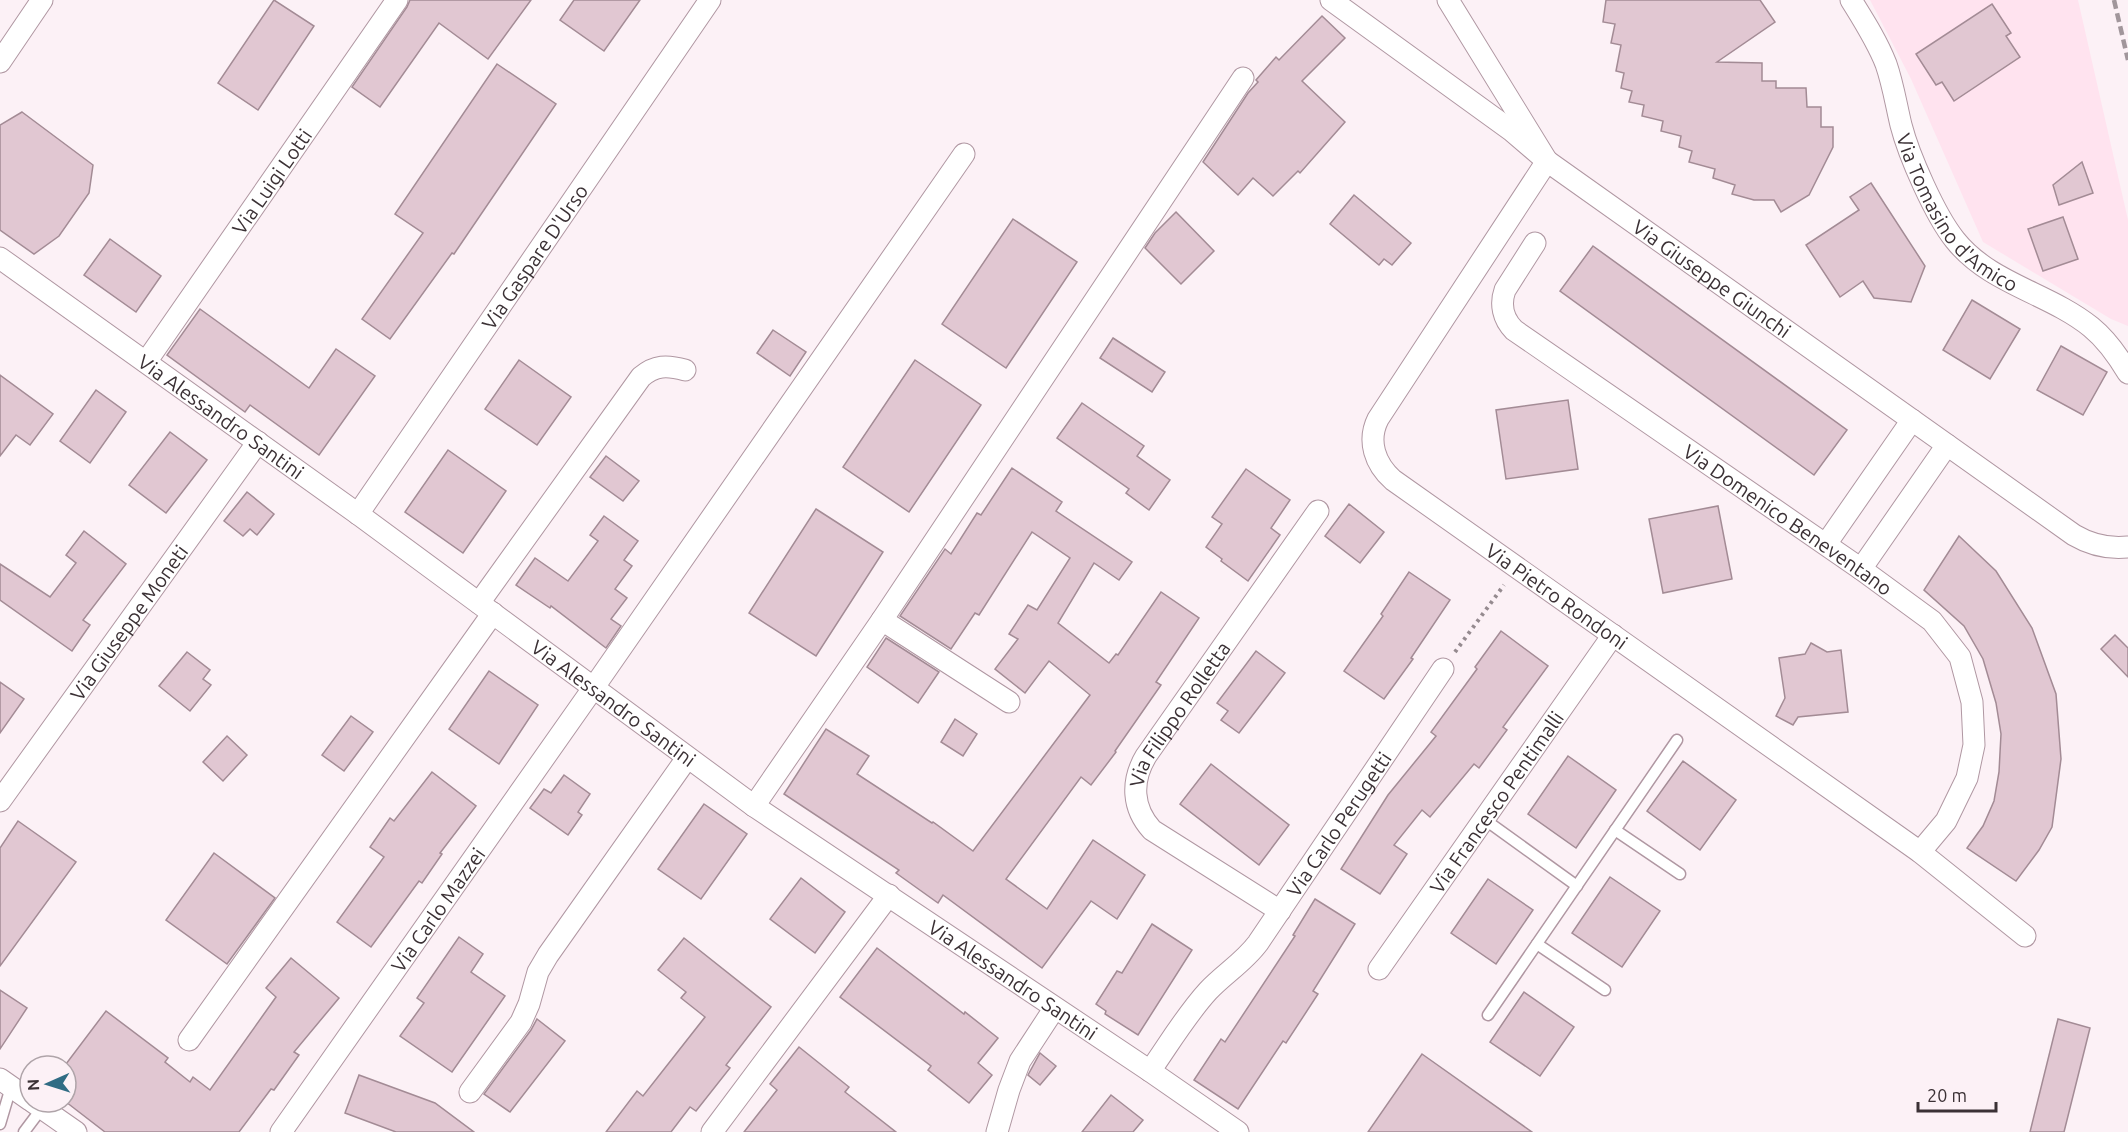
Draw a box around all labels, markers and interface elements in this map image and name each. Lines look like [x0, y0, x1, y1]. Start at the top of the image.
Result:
street label: Via Luigi Lotti [227, 124, 316, 238]
street label: Via Tomasino d'Amico [1893, 130, 2022, 296]
street label: Via Gaspare D'Urso [477, 180, 592, 334]
street label: Via Giuseppe Giunchi [1629, 214, 1795, 342]
street label: Via Alessandro Santini [134, 349, 309, 483]
street label: Via Domenico Beneventano [1679, 439, 1897, 600]
street label: Via Pietro Rondoni [1482, 538, 1632, 654]
street label: Via Giuseppe Moneti [65, 540, 192, 704]
street label: Via Alessandro Santini [527, 635, 700, 771]
street label: Via Filippo Rolletta [1124, 637, 1234, 789]
street label: Via Francesco Pentimalli [1424, 707, 1568, 897]
street label: Via Carlo Perugetti [1281, 747, 1395, 901]
street label: Via Carlo Mazzei [386, 843, 489, 976]
street label: Via Alessandro Santini [924, 915, 1102, 1044]
north arrow [18, 1054, 78, 1114]
scale bar [1918, 1075, 1996, 1113]
text: N [24, 1078, 42, 1091]
text: 20 m [1927, 1085, 1967, 1105]

